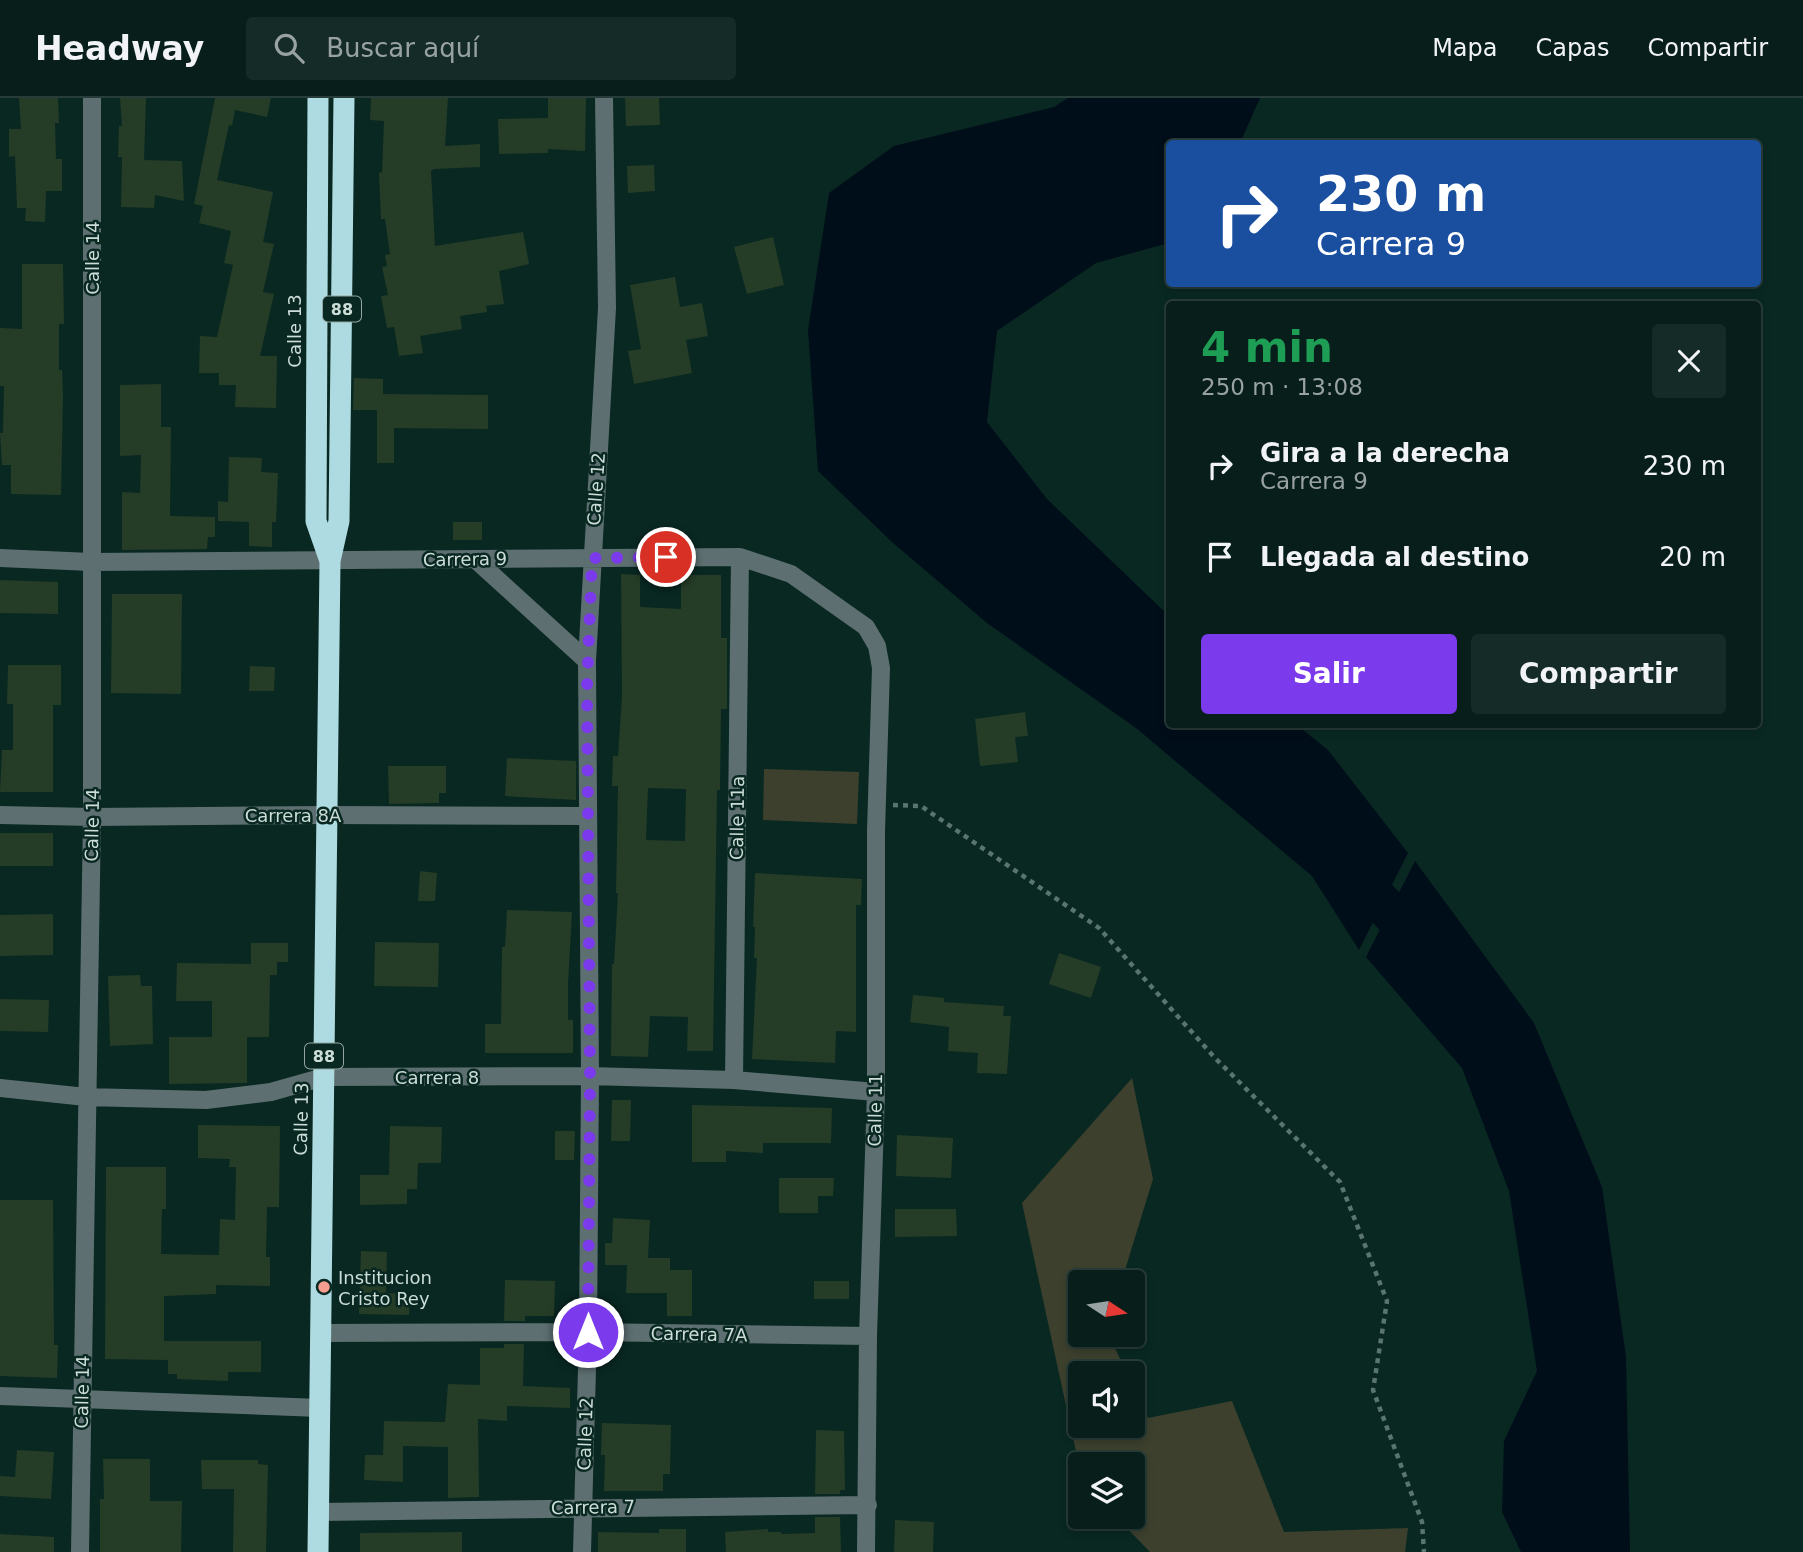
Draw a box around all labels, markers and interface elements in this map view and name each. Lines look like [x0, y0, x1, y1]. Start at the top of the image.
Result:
search box [246, 17, 736, 80]
text: Headway [35, 29, 204, 68]
icon: search [270, 29, 308, 67]
text: Buscar aquí [326, 33, 479, 63]
text: Mapa [1432, 34, 1498, 62]
text: Capas [1536, 34, 1609, 62]
text: Compartir [1647, 34, 1768, 62]
text: 230 m [1316, 166, 1486, 223]
icon: right [1201, 168, 1292, 259]
street label: Calle 14 [82, 221, 103, 295]
text: Carrera 9 [1316, 225, 1466, 263]
street label: Calle 13 [284, 294, 305, 368]
road number: 88 [323, 296, 361, 322]
text: 4 min [1201, 323, 1333, 372]
button: close [1652, 324, 1726, 398]
text: 250 m · 13:08 [1201, 374, 1363, 400]
text: Gira a la derecha [1260, 438, 1510, 468]
icon: right [1201, 447, 1239, 485]
text: 230 m [1643, 451, 1726, 481]
street label: Calle 12 [583, 452, 609, 526]
text: Carrera 9 [1260, 468, 1368, 494]
pin [636, 527, 696, 587]
icon: arrive [647, 538, 685, 576]
icon: arrive [1201, 538, 1239, 576]
text: Llegada al destino [1260, 542, 1529, 572]
text: 20 m [1659, 542, 1726, 572]
street label: Carrera 9 [423, 548, 507, 570]
button: Salir [1201, 634, 1457, 714]
button: Compartir [1471, 634, 1726, 714]
street label: Calle 11a [726, 776, 748, 860]
street label: Calle 14 [81, 788, 103, 862]
street label: Carrera 8A [245, 805, 342, 826]
road number: 88 [305, 1044, 343, 1068]
street label: Carrera 8 [395, 1067, 479, 1088]
street label: Calle 11 [864, 1073, 886, 1147]
street label: Calle 13 [290, 1082, 312, 1156]
place label: Institucion Cristo Rey [338, 1267, 432, 1309]
north arrow [1068, 1270, 1144, 1348]
map controls [1068, 1270, 1145, 1529]
marker: Institucion Cristo Rey [316, 1279, 332, 1295]
position arrow [551, 1295, 625, 1369]
street label: Carrera 7A [650, 1323, 748, 1345]
street label: Calle 14 [71, 1355, 93, 1429]
button: sound [1068, 1361, 1145, 1438]
street label: Calle 12 [573, 1397, 597, 1471]
button: layers [1068, 1452, 1145, 1529]
street label: Carrera 7 [551, 1496, 635, 1518]

